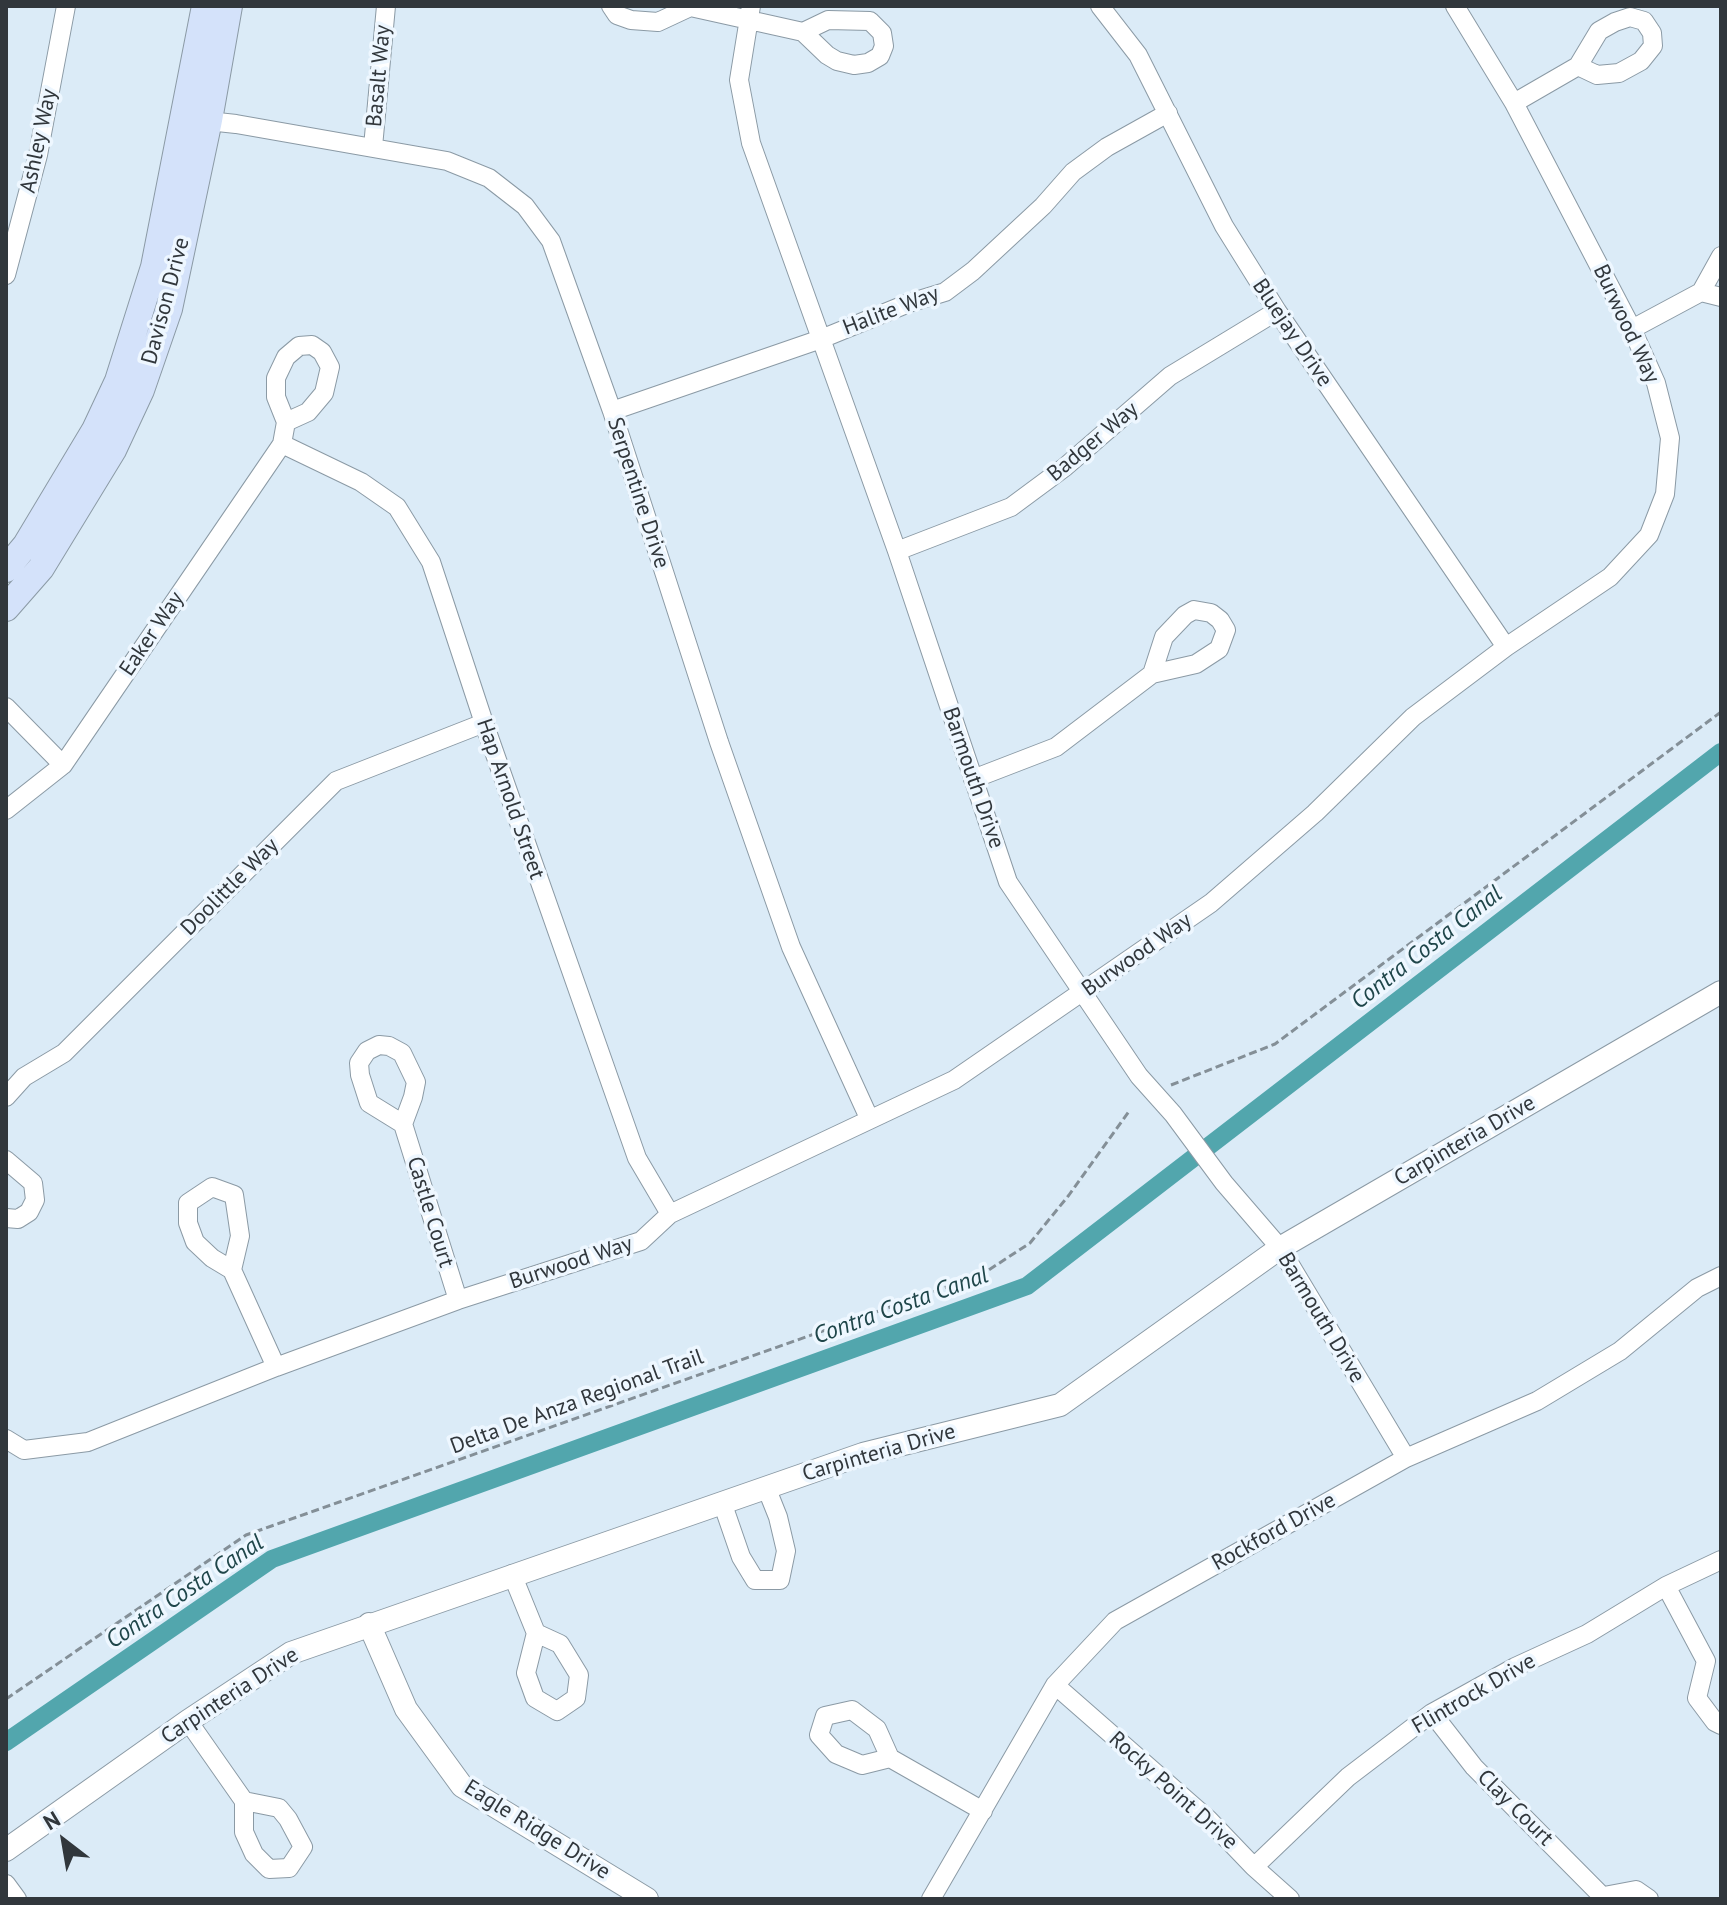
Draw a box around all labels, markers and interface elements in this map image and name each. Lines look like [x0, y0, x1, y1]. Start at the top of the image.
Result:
street label: Basalt Way [361, 24, 397, 128]
street label: Ashley Way [15, 86, 63, 196]
street label: Davison Drive [136, 235, 196, 367]
street label: Burwood Way [1587, 260, 1665, 388]
street label: Bluejay Drive [1246, 274, 1338, 392]
street label: Halite Way [839, 281, 943, 341]
street label: Badger Way [1042, 396, 1144, 488]
street label: Serpentine Drive [601, 414, 675, 572]
street label: Eaker Way [114, 587, 190, 681]
street label: Barmouth Drive [937, 704, 1009, 852]
street label: Hap Arnold Street [470, 715, 550, 883]
street label: Doolittle Way [176, 833, 284, 941]
water label: Contra Costa Canal [1346, 880, 1508, 1016]
street label: Burwood Way [1077, 908, 1197, 1002]
street label: Carpinteria Drive [1390, 1090, 1540, 1192]
street label: Castle Court [401, 1153, 459, 1271]
street label: Burwood Way [506, 1231, 636, 1295]
street label: Barmouth Drive [1272, 1248, 1370, 1388]
water label: Contra Costa Canal [810, 1261, 992, 1351]
street label: Delta De Anza Regional Trail [447, 1344, 707, 1460]
street label: Carpinteria Drive [799, 1418, 959, 1488]
street label: Rockford Drive [1208, 1487, 1340, 1577]
water label: Contra Costa Canal [101, 1529, 269, 1655]
street label: Carpinteria Drive [156, 1642, 304, 1750]
street label: Flintrock Drive [1408, 1648, 1540, 1740]
street label: Rocky Point Drive [1103, 1726, 1243, 1856]
street label: Clay Court [1471, 1764, 1559, 1852]
street label: Eagle Ridge Drive [459, 1775, 615, 1885]
north arrow [24, 1801, 104, 1881]
text: N [38, 1805, 65, 1836]

